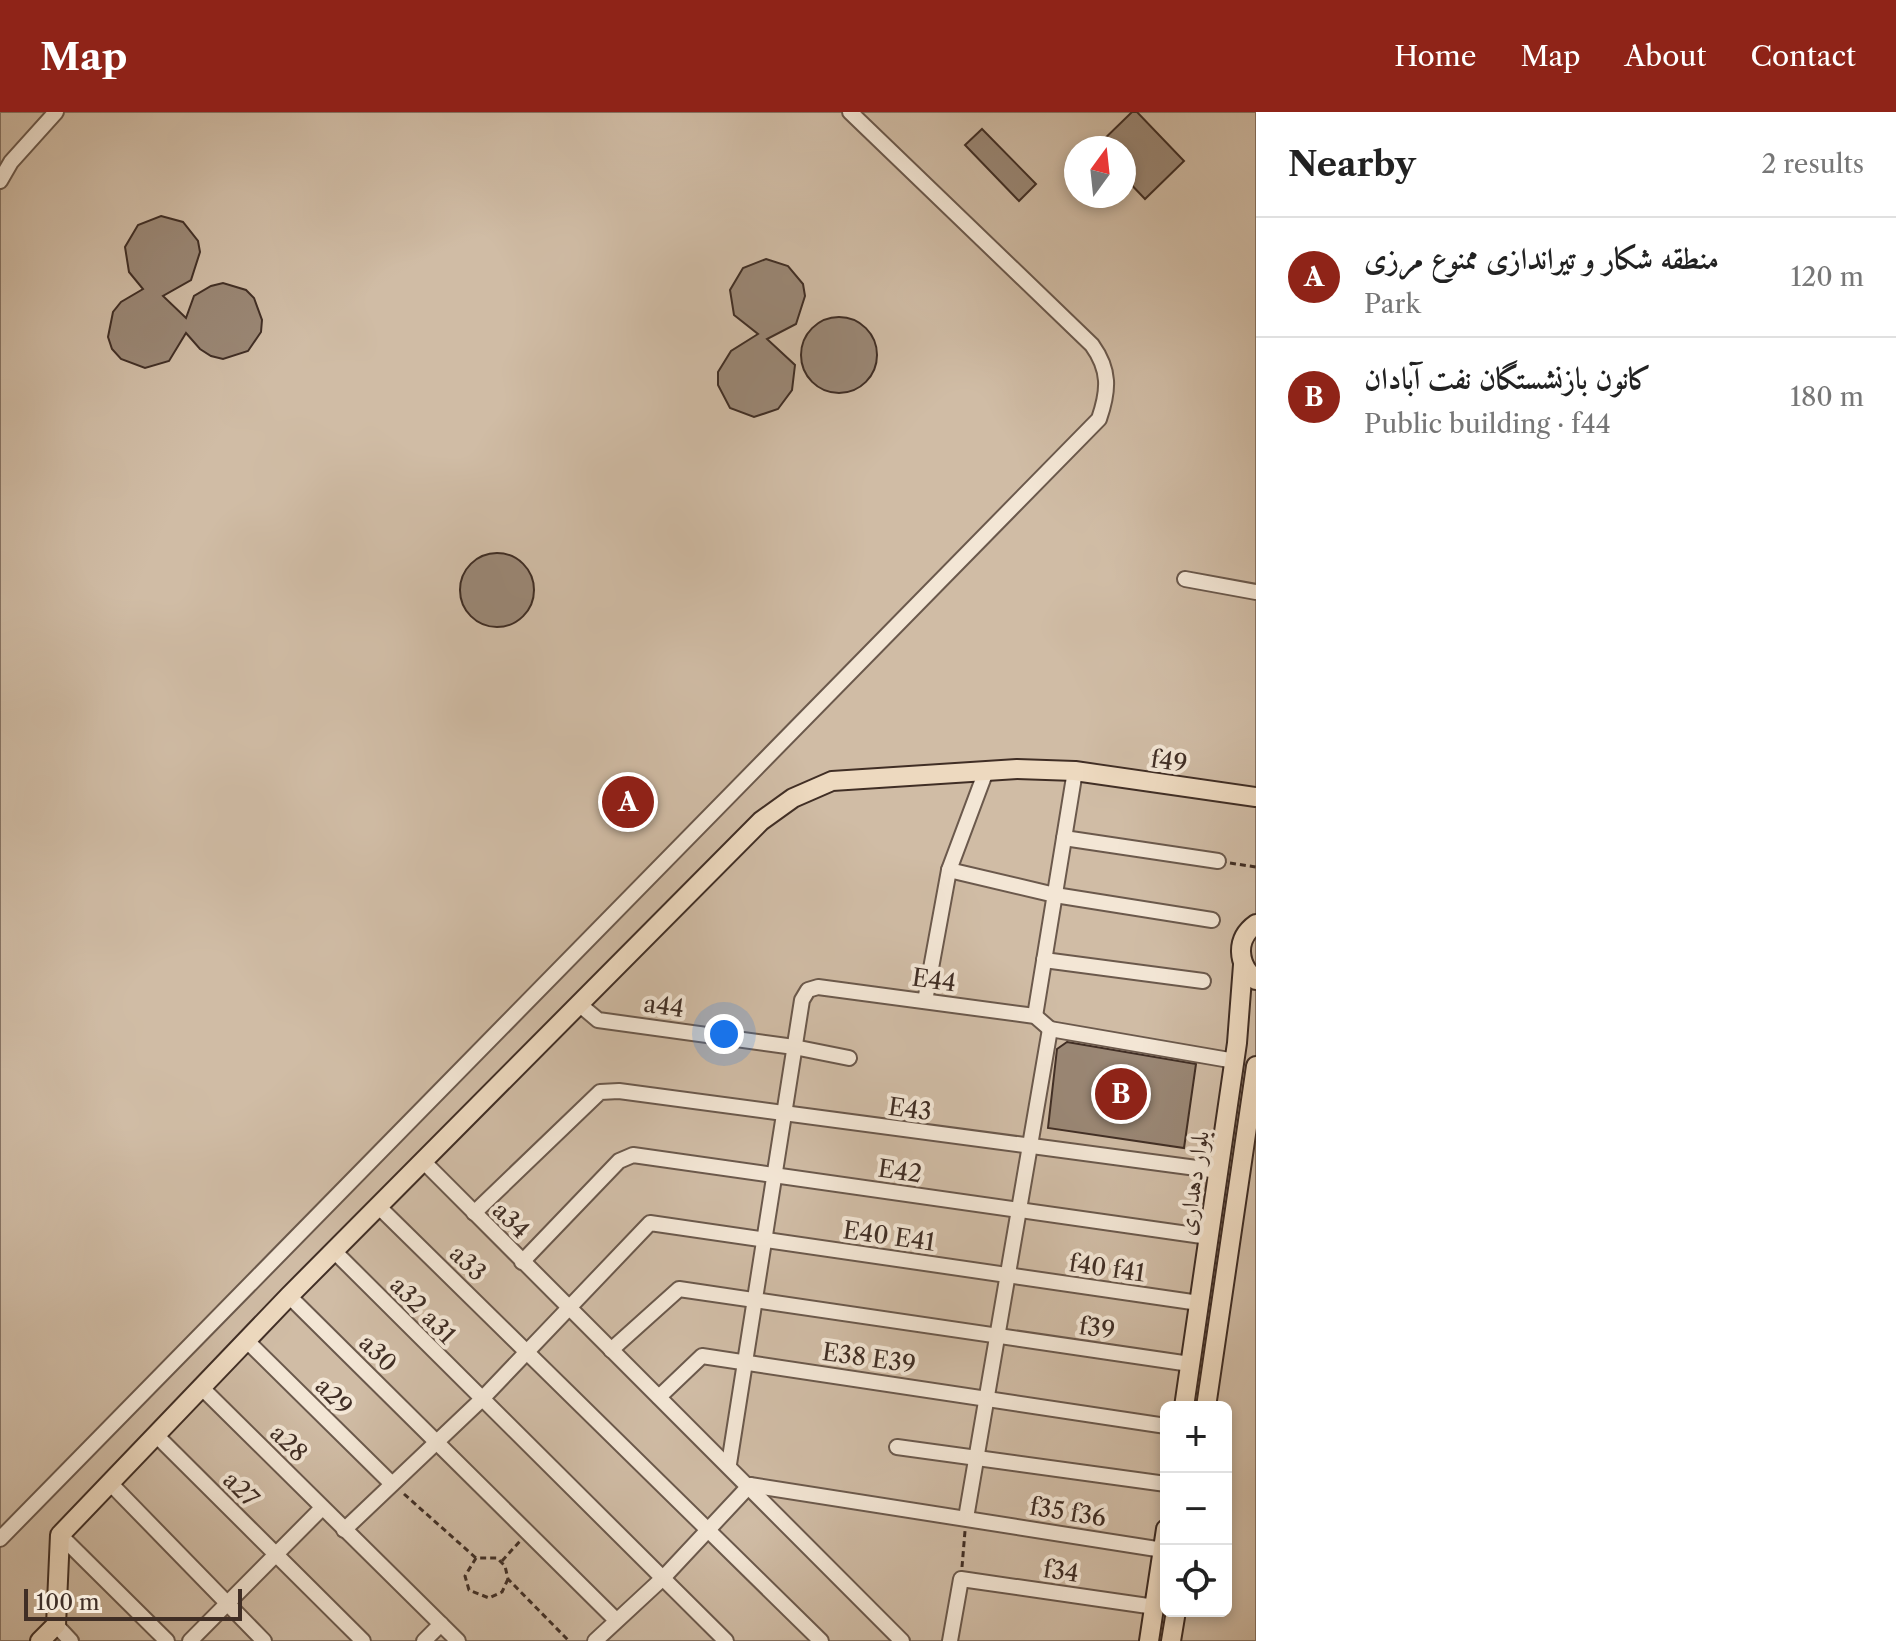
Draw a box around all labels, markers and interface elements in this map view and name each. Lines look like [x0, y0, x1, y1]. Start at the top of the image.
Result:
text: Map [40, 33, 128, 80]
text: Home [1394, 39, 1476, 73]
text: Map [1520, 39, 1580, 73]
text: About [1624, 39, 1706, 73]
text: Contact [1750, 39, 1856, 73]
north arrow [1064, 136, 1136, 208]
text: Nearby [1288, 143, 1416, 185]
text: 2 results [1761, 148, 1864, 180]
text: منطقه شکار و تیراندازی ممنوع مرزی [1364, 240, 1719, 277]
text: A [1304, 261, 1324, 293]
text: 120 m [1790, 261, 1864, 293]
text: Park [1364, 288, 1421, 320]
text: کانون بازنشستگان نفت آبادان [1364, 360, 1652, 397]
text: B [1304, 381, 1324, 413]
text: 180 m [1790, 381, 1864, 413]
text: Public building · f44 [1364, 408, 1611, 440]
street label: f49 [1149, 744, 1189, 778]
pin: A [602, 772, 654, 832]
street label: E44 [910, 963, 958, 997]
street label: a44 [642, 989, 686, 1023]
your location [704, 1014, 744, 1054]
pin: B [1095, 1064, 1147, 1124]
street label: E43 [886, 1092, 934, 1126]
street label: بلوار دهداری [1171, 1129, 1216, 1237]
street label: E42 [876, 1154, 924, 1188]
street label: a34 [487, 1196, 535, 1244]
street label: E40 E41 [841, 1215, 937, 1257]
street label: a33 [444, 1239, 492, 1287]
street label: f40 f41 [1067, 1248, 1147, 1288]
street label: a32 a31 [384, 1270, 462, 1350]
street label: f39 [1077, 1311, 1117, 1345]
street label: a30 [353, 1328, 403, 1378]
street label: E38 E39 [820, 1337, 918, 1379]
street label: a29 [309, 1371, 359, 1421]
map controls [1160, 1401, 1232, 1617]
button: + [1160, 1401, 1232, 1473]
street label: a28 [264, 1418, 314, 1468]
street label: a27 [217, 1465, 265, 1513]
button: − [1160, 1473, 1232, 1545]
street label: f35 f36 [1028, 1492, 1108, 1532]
button: locate [1160, 1545, 1232, 1617]
street label: f34 [1041, 1554, 1081, 1588]
scale bar [24, 1585, 242, 1621]
text: 100 m [36, 1589, 99, 1616]

